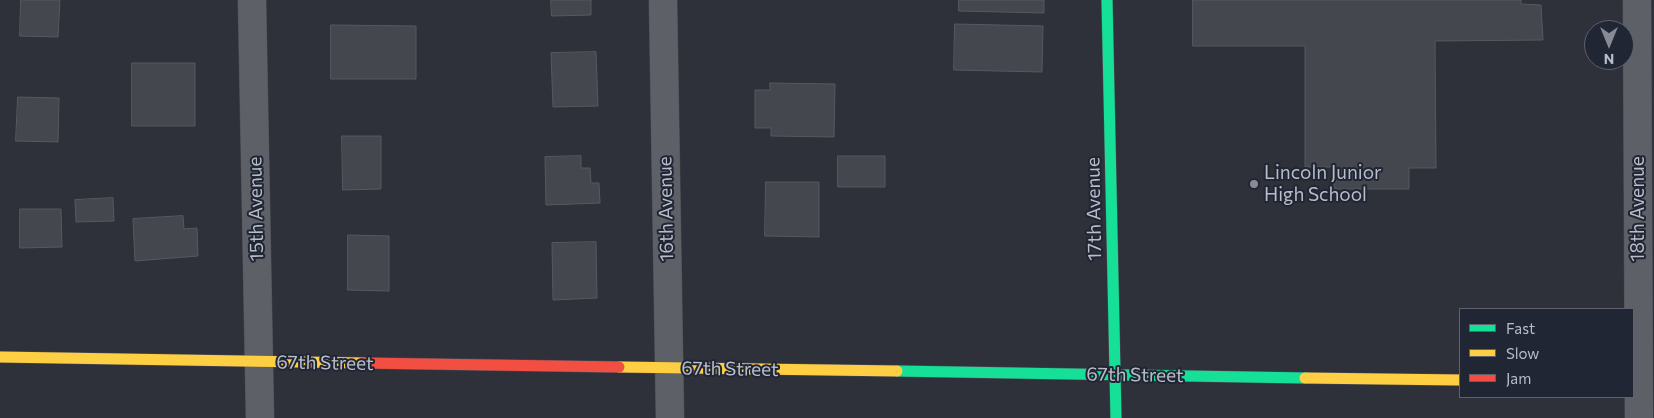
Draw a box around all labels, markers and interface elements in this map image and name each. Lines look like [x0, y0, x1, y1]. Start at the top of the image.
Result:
north arrow [1584, 20, 1634, 70]
text: N [1604, 51, 1614, 68]
street label: 15th Avenue [244, 156, 268, 262]
street label: 16th Avenue [654, 156, 678, 262]
street label: 18th Avenue [1627, 156, 1649, 262]
street label: 17th Avenue [1082, 157, 1106, 261]
place label: Lincoln Junior High School [1264, 162, 1382, 206]
marker: Lincoln Junior High School [1248, 178, 1260, 190]
legend [1459, 308, 1634, 398]
text: Fast [1506, 319, 1535, 337]
text: Slow [1506, 344, 1539, 362]
street label: 67th Street [276, 351, 374, 375]
street label: 67th Street [681, 357, 779, 381]
street label: 67th Street [1086, 363, 1184, 387]
text: Jam [1506, 369, 1531, 387]

